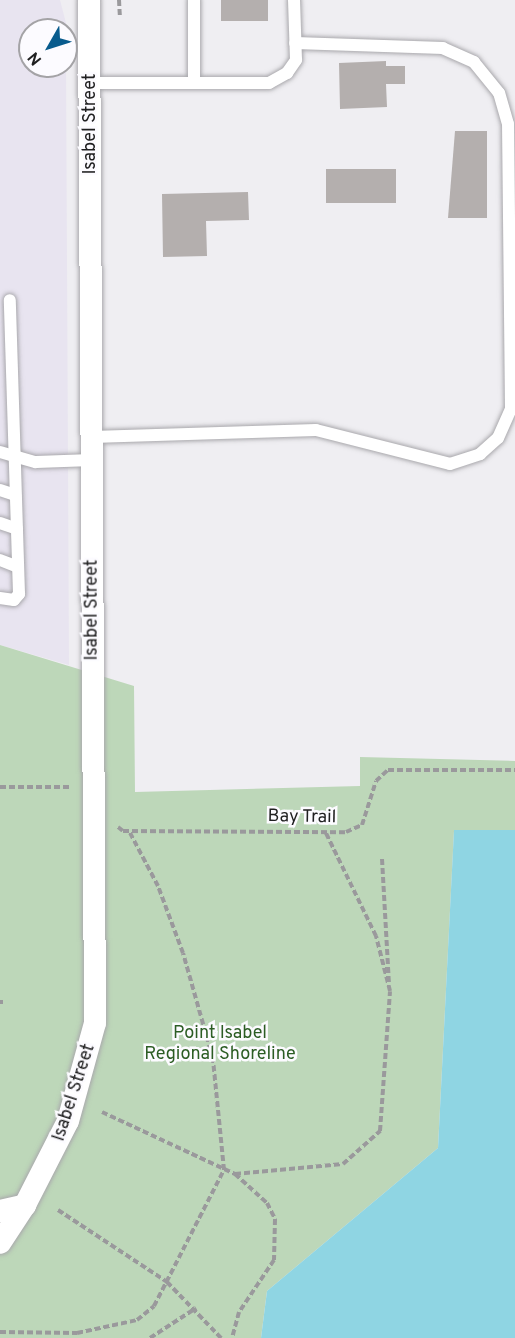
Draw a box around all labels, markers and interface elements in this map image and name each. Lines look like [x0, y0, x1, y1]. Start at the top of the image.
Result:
north arrow [18, 18, 78, 78]
text: N [24, 47, 47, 69]
street label: Isabel Street [80, 73, 102, 175]
street label: Isabel Street [82, 559, 104, 661]
street label: Bay Trail [267, 807, 337, 829]
park label: Point Isabel Regional Shoreline [144, 1024, 296, 1066]
street label: Isabel Street [49, 1042, 101, 1144]

